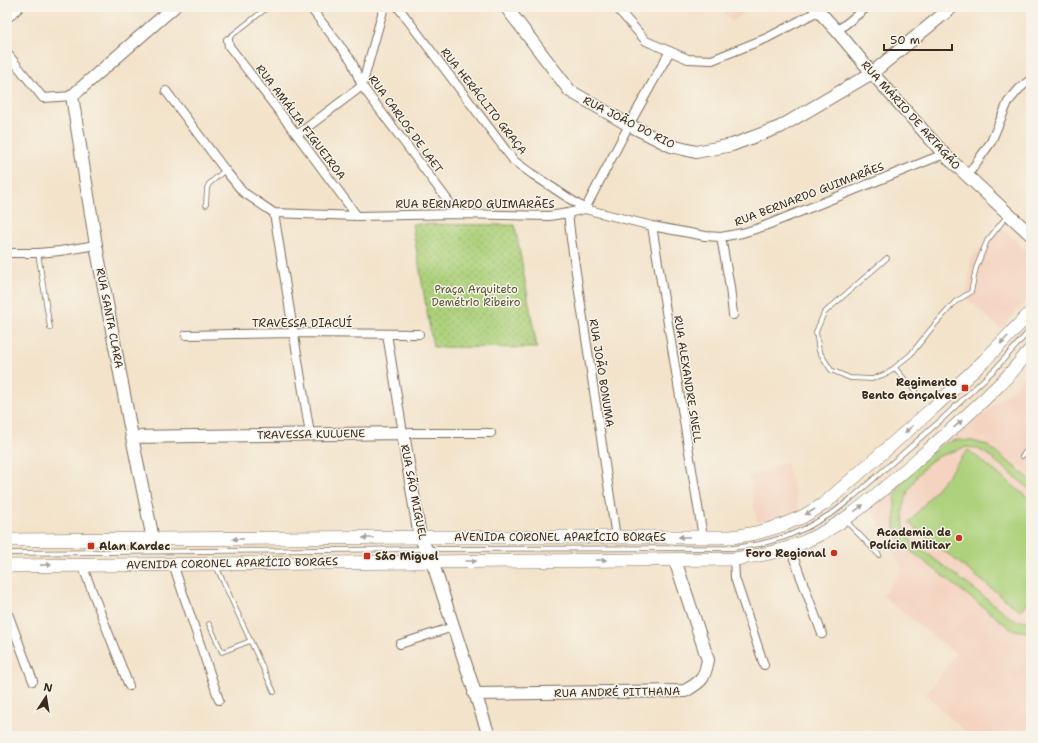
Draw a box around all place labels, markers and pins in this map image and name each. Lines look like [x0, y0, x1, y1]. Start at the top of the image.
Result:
place label: Regimento Bento Gonçalves [862, 375, 957, 403]
marker: Regimento Bento Gonçalves [960, 383, 970, 393]
place label: Academia de Polícia Militar [869, 525, 951, 553]
marker: Academia de Polícia Militar [954, 533, 964, 543]
place label: Alan Kardec [99, 539, 170, 554]
marker: Alan Kardec [86, 541, 96, 551]
place label: Foro Regional [746, 546, 826, 561]
marker: Foro Regional [829, 548, 839, 558]
place label: São Miguel [375, 549, 439, 564]
marker: São Miguel [362, 551, 372, 561]

